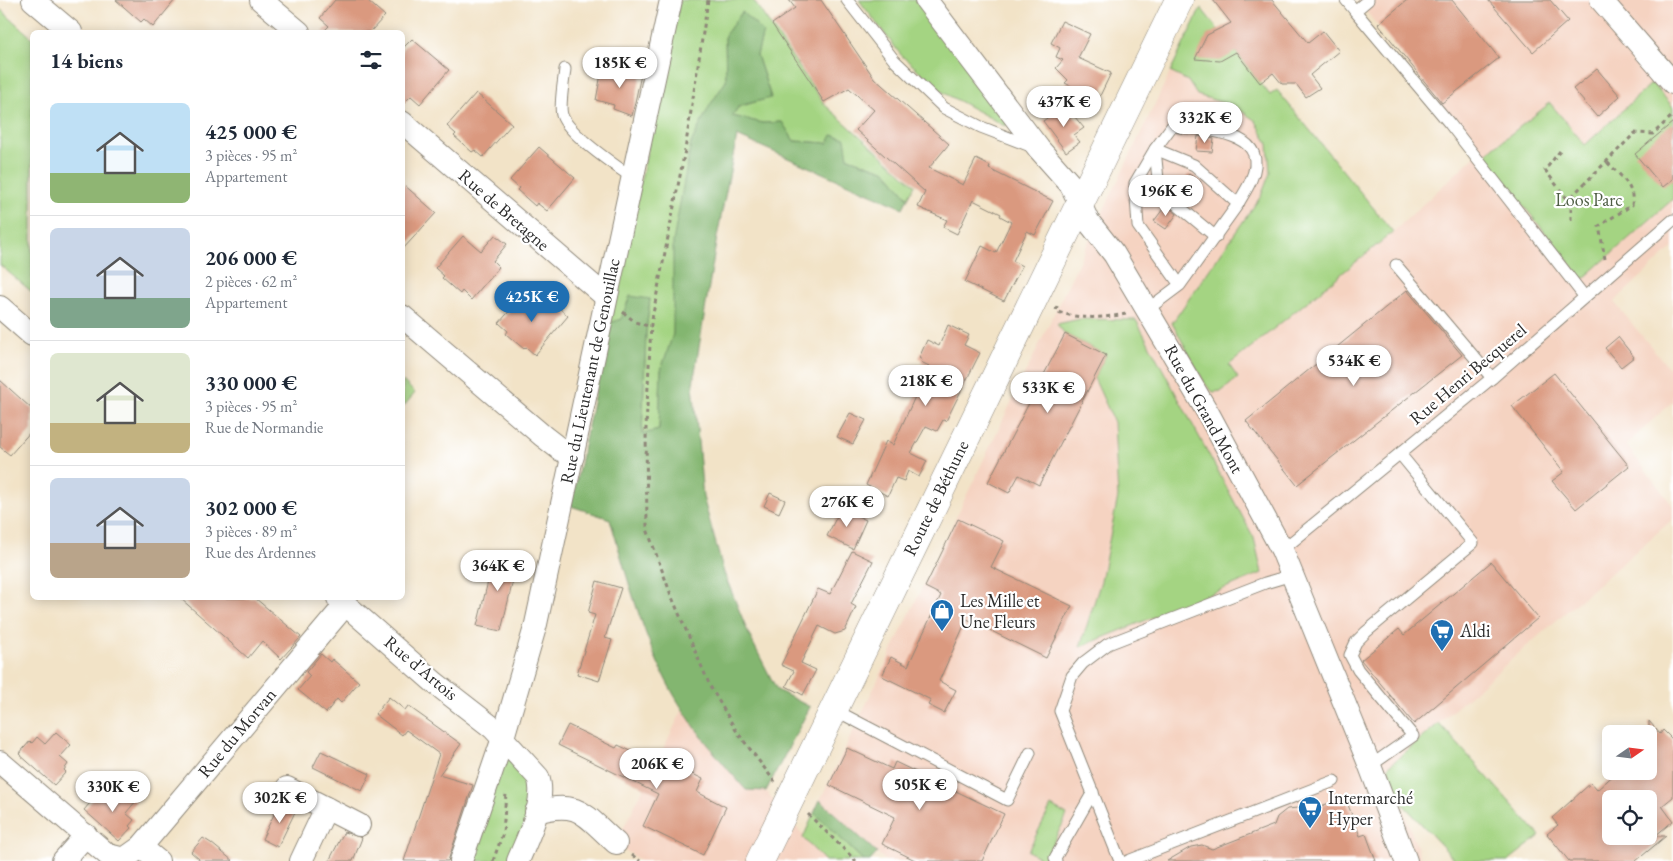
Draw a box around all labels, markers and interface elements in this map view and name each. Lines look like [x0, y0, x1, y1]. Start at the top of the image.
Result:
icon: filters [357, 46, 385, 74]
pin: 185K € [579, 46, 661, 89]
text: 14 biens [50, 47, 123, 74]
text: 185K € [593, 52, 647, 73]
pin: 437K € [1023, 86, 1105, 128]
text: 437K € [1037, 91, 1091, 112]
pin: 332K € [1164, 102, 1246, 144]
text: 332K € [1178, 107, 1232, 128]
text: 425 000 € [205, 118, 297, 145]
icon: home [90, 123, 150, 183]
text: 3 pièces · 95 m² [205, 145, 297, 166]
street label: Rue de Bretagne [454, 164, 555, 256]
text: Appartement [205, 166, 288, 187]
pin: 196K € [1125, 174, 1207, 217]
text: 196K € [1139, 180, 1193, 201]
park label: Loos Parc [1555, 188, 1623, 211]
text: 206 000 € [205, 244, 297, 271]
icon: home [90, 248, 150, 308]
street label: Rue du Lieutenant de Genouillac [554, 256, 625, 486]
text: 2 pièces · 62 m² [205, 271, 297, 292]
pin: 425K € [491, 280, 573, 323]
text: 425K € [505, 286, 559, 307]
text: Appartement [205, 292, 288, 313]
street label: Rue Henri Becquerel [1404, 318, 1531, 429]
street label: Rue du Grand Mont [1160, 340, 1249, 477]
pin: 534K € [1313, 344, 1395, 387]
text: 534K € [1327, 350, 1381, 371]
pin: 218K € [885, 364, 967, 407]
text: 330 000 € [205, 369, 297, 396]
text: 218K € [899, 370, 953, 391]
pin: 533K € [1007, 372, 1089, 414]
icon: home [90, 373, 150, 433]
text: 533K € [1021, 377, 1075, 398]
text: 3 pièces · 95 m² [205, 396, 297, 417]
text: Rue de Normandie [205, 417, 323, 438]
street label: Route de Béthune [898, 436, 973, 559]
pin: 276K € [806, 486, 888, 528]
text: 276K € [820, 491, 874, 512]
text: 302 000 € [205, 494, 297, 521]
icon: home [90, 498, 150, 558]
text: 3 pièces · 89 m² [205, 521, 297, 542]
text: Rue des Ardennes [205, 542, 316, 563]
pin: 364K € [457, 550, 539, 592]
text: 364K € [471, 555, 525, 576]
place label: Les Mille et Une Fleurs [960, 589, 1040, 633]
shop icon: Les Mille et Une Fleurs [929, 598, 955, 632]
supermarket icon: Aldi [1429, 618, 1455, 652]
place label: Aldi [1459, 619, 1491, 642]
street label: Rue d'Artois [380, 630, 463, 705]
street label: Rue du Morvan [192, 683, 281, 782]
north arrow [1602, 725, 1658, 780]
map controls [1602, 725, 1657, 845]
pin: 206K € [616, 748, 698, 790]
text: 206K € [630, 753, 684, 774]
pin: 505K € [879, 768, 961, 811]
pin: 330K € [72, 770, 154, 813]
text: 505K € [893, 774, 947, 795]
text: 330K € [86, 776, 140, 797]
pin: 302K € [239, 782, 321, 824]
place label: Intermarché Hyper [1328, 786, 1413, 830]
text: 302K € [253, 787, 307, 808]
button: locate [1602, 790, 1657, 845]
supermarket icon: Intermarché Hyper [1297, 795, 1323, 829]

